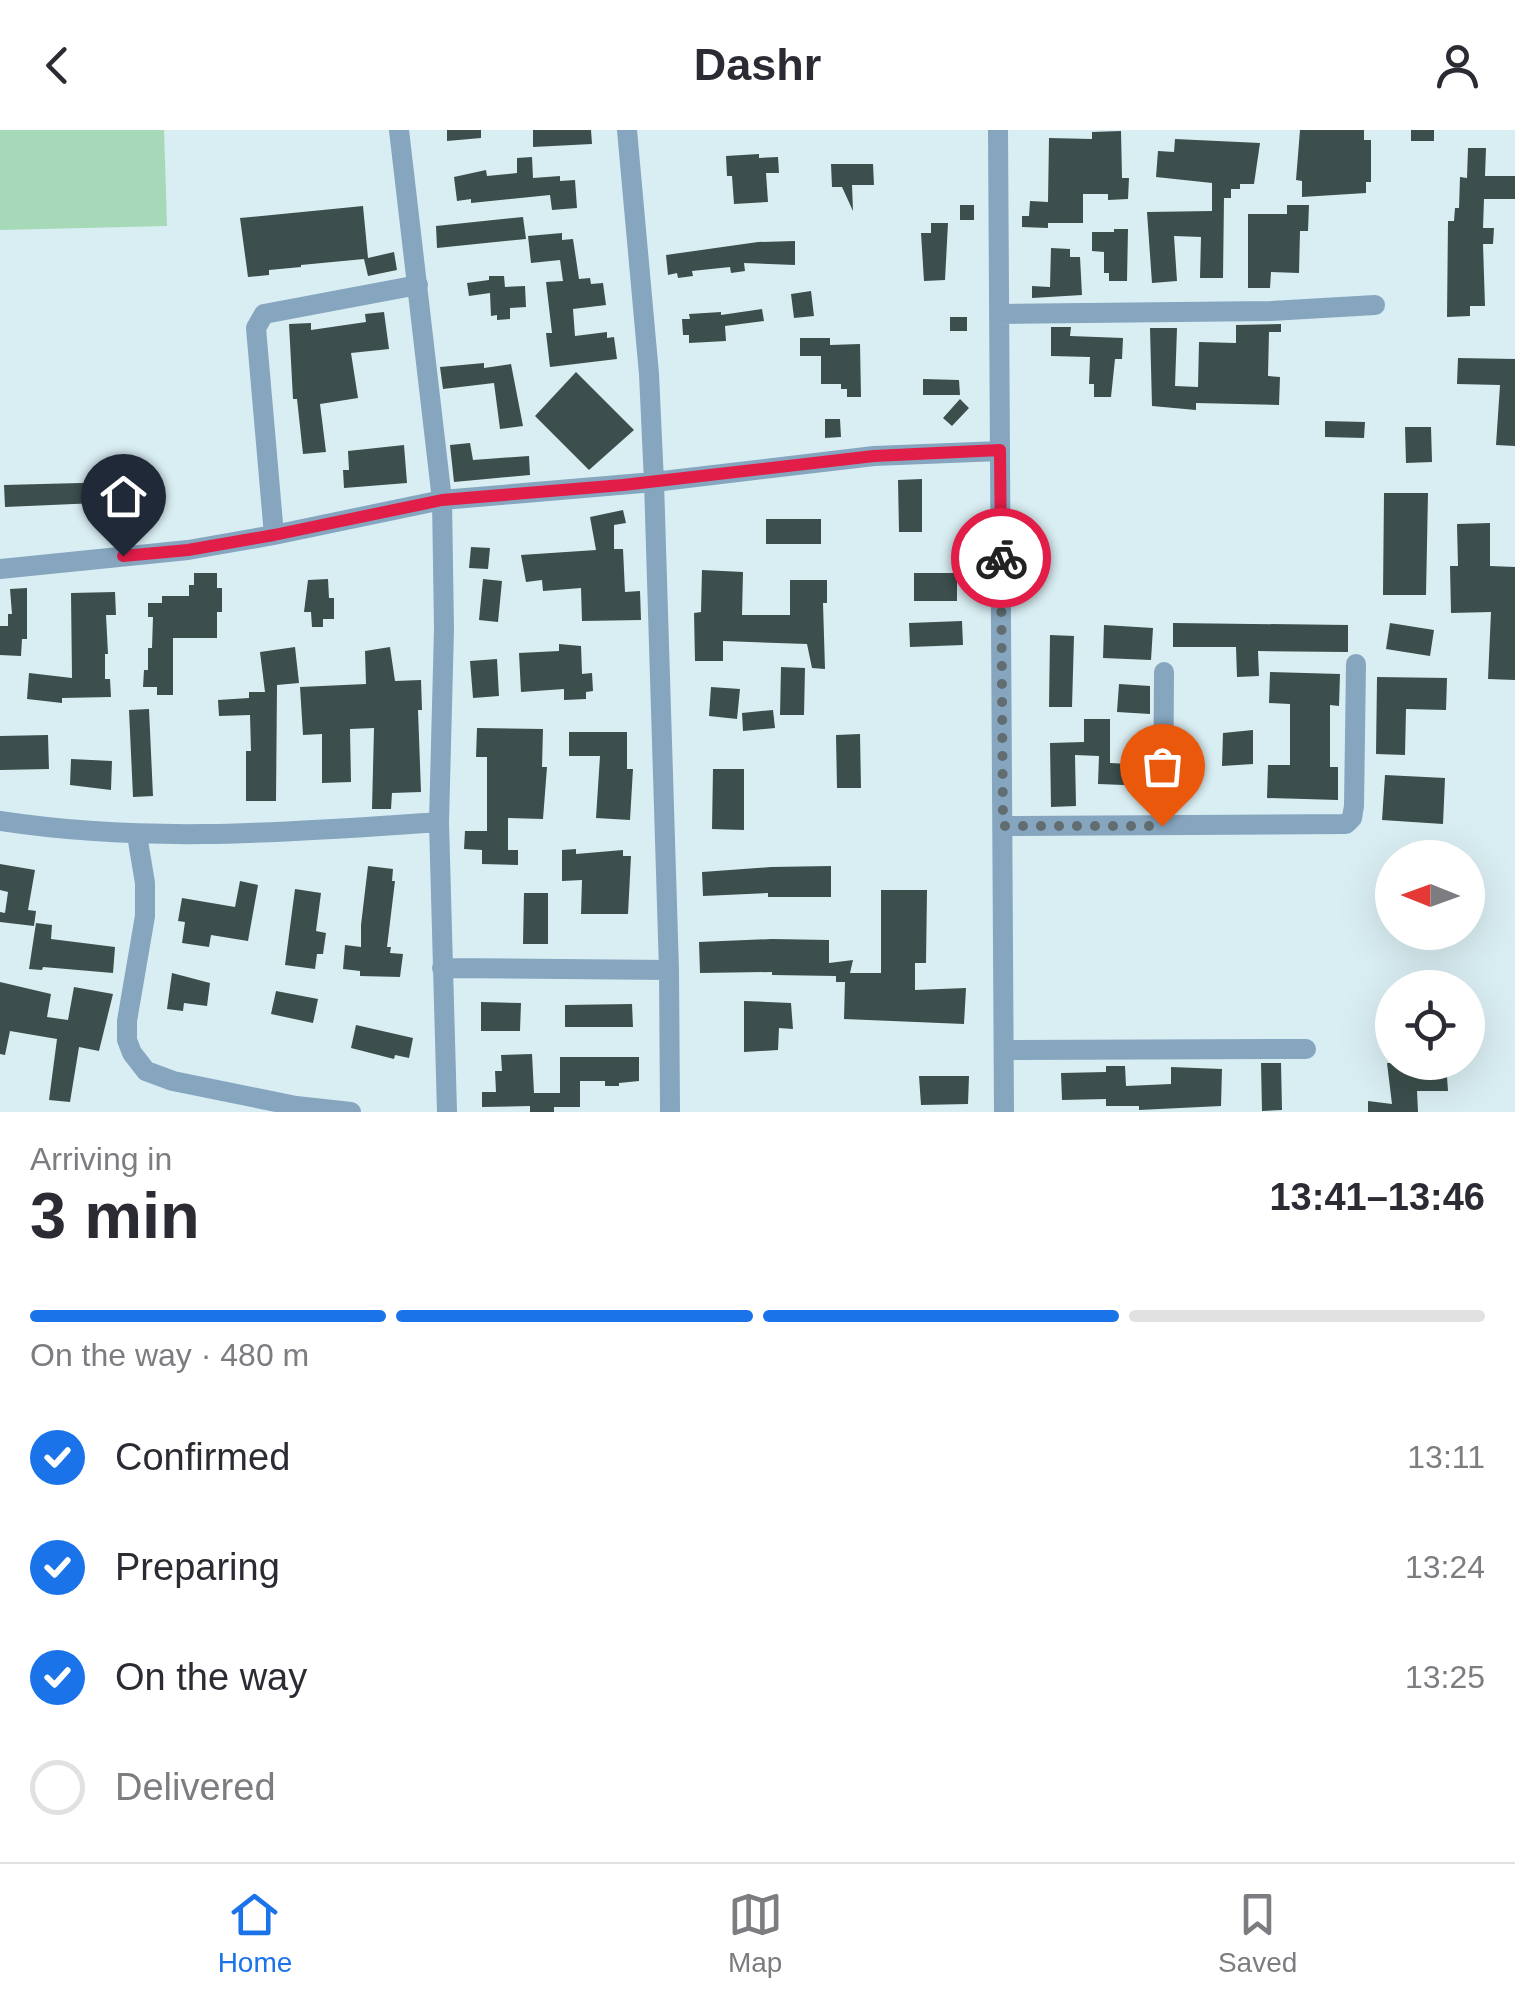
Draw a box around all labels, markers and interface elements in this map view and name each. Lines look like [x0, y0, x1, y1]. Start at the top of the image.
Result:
icon: back [30, 38, 85, 93]
icon: person [1430, 38, 1485, 93]
text: Dashr [694, 39, 821, 90]
pin [81, 454, 166, 557]
icon: home [96, 469, 151, 524]
courier [951, 508, 1051, 608]
icon: bike [974, 531, 1029, 586]
pin [1120, 724, 1205, 827]
icon: bag [1135, 739, 1190, 794]
north arrow [1375, 840, 1485, 950]
map controls [1375, 840, 1485, 1080]
button: locate [1375, 970, 1485, 1080]
text: Arriving in [30, 1141, 172, 1177]
text: 13:41–13:46 [1269, 1176, 1485, 1218]
text: 3 min [30, 1179, 200, 1252]
text: On the way · 480 m [30, 1337, 309, 1373]
icon: check [30, 1430, 85, 1485]
text: Confirmed [115, 1436, 290, 1478]
text: 13:11 [1407, 1439, 1485, 1475]
icon: check [30, 1540, 85, 1595]
text: Preparing [115, 1546, 280, 1588]
text: 13:24 [1405, 1549, 1485, 1585]
icon: check [30, 1650, 85, 1705]
text: On the way [115, 1656, 307, 1698]
text: 13:25 [1405, 1659, 1485, 1695]
text: Delivered [115, 1766, 276, 1808]
tab: Home [218, 1887, 292, 1979]
tab: Map [728, 1887, 783, 1979]
tab: Saved [1218, 1887, 1297, 1979]

